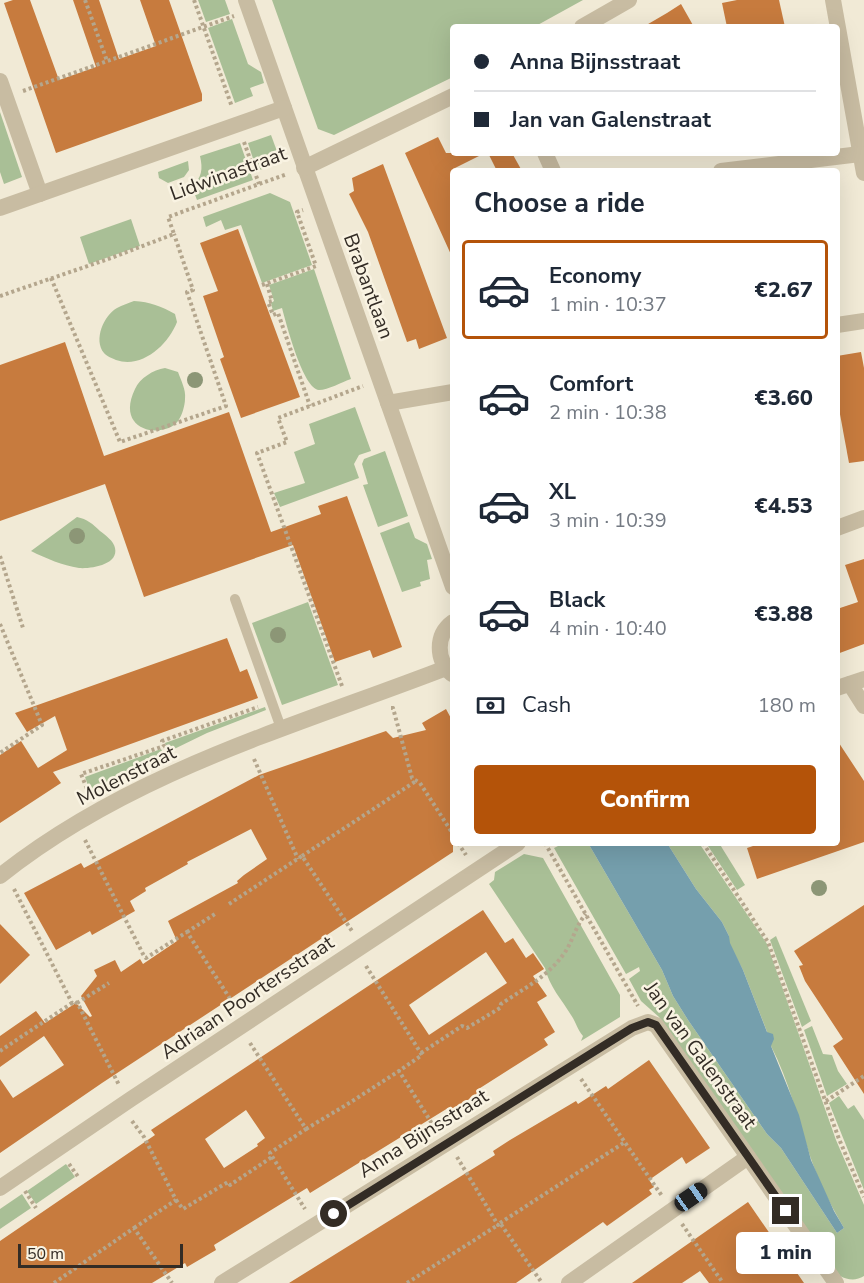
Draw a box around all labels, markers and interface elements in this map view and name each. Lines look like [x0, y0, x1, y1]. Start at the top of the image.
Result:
text: Anna Bijnsstraat [510, 47, 680, 77]
text: Jan van Galenstraat [510, 105, 711, 135]
street label: Lidwinastraat [166, 140, 291, 207]
text: Choose a ride [474, 185, 645, 222]
street label: Brabantlaan [337, 230, 400, 343]
text: Economy [549, 261, 641, 291]
icon: car [477, 263, 531, 317]
text: €2.67 [754, 275, 813, 305]
text: 1 min · 10:37 [549, 291, 667, 318]
text: Comfort [549, 369, 633, 399]
icon: car [477, 371, 531, 425]
text: €3.60 [754, 383, 813, 413]
text: 2 min · 10:38 [549, 399, 667, 426]
text: XL [549, 477, 576, 507]
icon: car [477, 479, 531, 533]
text: €4.53 [754, 491, 813, 521]
text: 3 min · 10:39 [549, 507, 667, 534]
text: Black [549, 585, 605, 615]
icon: car [477, 587, 531, 641]
text: €3.88 [754, 599, 813, 629]
text: 4 min · 10:40 [549, 615, 667, 642]
icon: cash [474, 689, 507, 722]
text: Cash [522, 690, 571, 720]
text: 180 m [758, 692, 816, 719]
street label: Molenstraat [72, 738, 181, 812]
button: Confirm [474, 765, 816, 834]
street label: Adriaan Poortersstraat [155, 929, 340, 1066]
street label: Jan van Galenstraat [638, 976, 764, 1135]
street label: Anna Bijnsstraat [353, 1082, 494, 1184]
car [671, 1179, 711, 1215]
route end [772, 1197, 799, 1224]
route start [320, 1200, 347, 1227]
callout: 1 min [736, 1232, 836, 1274]
text: 1 min [759, 1239, 812, 1266]
scale bar [18, 1241, 183, 1268]
text: 50 m [27, 1243, 64, 1265]

